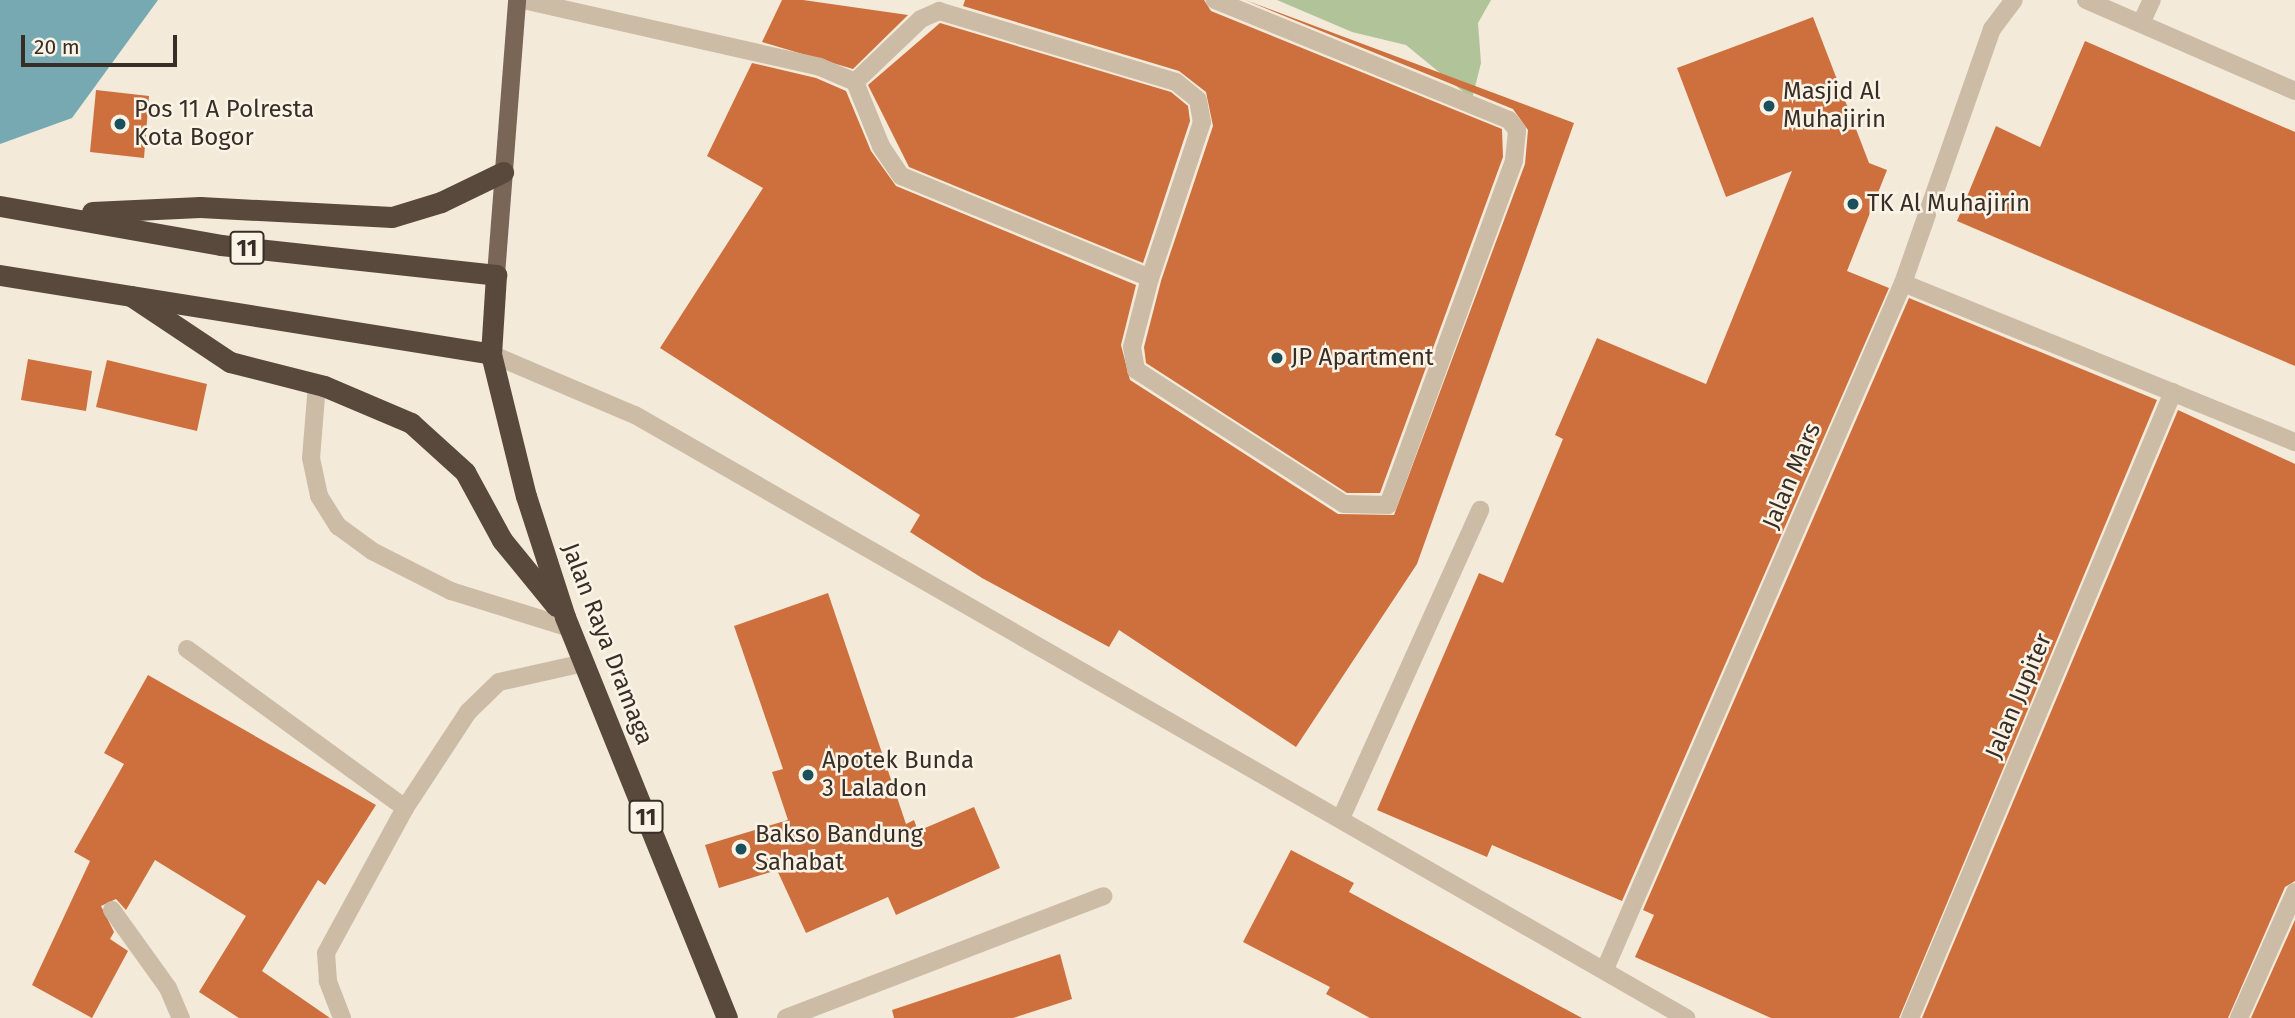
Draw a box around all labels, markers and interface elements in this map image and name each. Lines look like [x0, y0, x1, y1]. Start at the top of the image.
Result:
scale bar [24, 21, 180, 65]
text: 20 m [34, 34, 80, 60]
place label: Masjid Al Muhajirin [1783, 78, 1886, 134]
place label: Pos 11 A Polresta Kota Bogor [134, 96, 314, 152]
marker: Masjid Al Muhajirin [1761, 98, 1777, 114]
marker: Pos 11 A Polresta Kota Bogor [112, 116, 128, 132]
place label: TK Al Muhajirin [1867, 190, 2030, 218]
marker: TK Al Muhajirin [1845, 196, 1861, 212]
road number: 11 [230, 229, 264, 268]
place label: JP Apartment [1291, 344, 1434, 372]
marker: JP Apartment [1269, 350, 1285, 366]
street label: Jalan Mars [1757, 419, 1827, 533]
street label: Jalan Raya Dramaga [555, 539, 659, 749]
street label: Jalan Jupiter [1980, 629, 2058, 763]
place label: Apotek Bunda 3 Laladon [822, 747, 974, 803]
marker: Apotek Bunda 3 Laladon [800, 767, 816, 783]
road number: 11 [628, 797, 664, 836]
place label: Bakso Bandung Sahabat [755, 821, 923, 877]
marker: Bakso Bandung Sahabat [733, 841, 749, 857]

